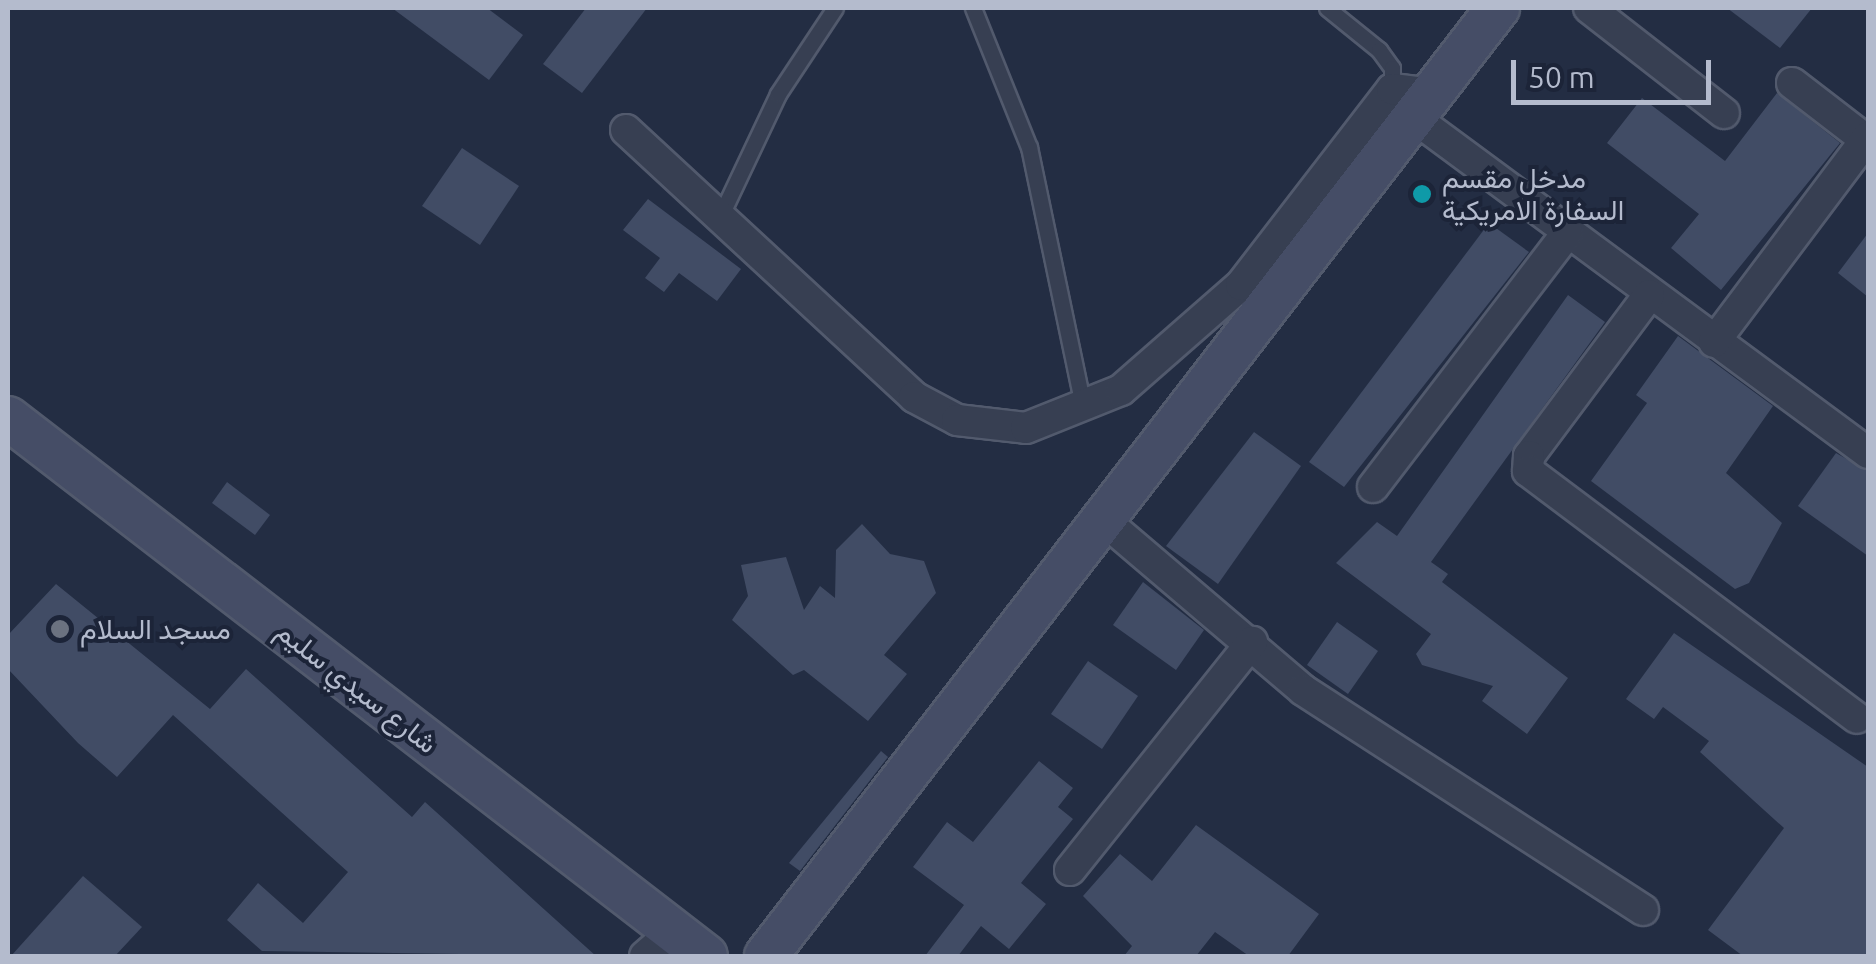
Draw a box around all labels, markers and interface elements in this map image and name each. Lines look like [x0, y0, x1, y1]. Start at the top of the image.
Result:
scale bar [1516, 40, 1716, 102]
text: 50 m [1528, 60, 1595, 94]
place label: مدخل مقسم السفارة الامريكية [1442, 161, 1624, 227]
marker: مدخل مقسم السفارة الامريكية [1411, 183, 1433, 205]
place label: مسجد السلام [80, 612, 231, 646]
street label: شارع سيدي سليم [270, 614, 444, 760]
marker: مسجد السلام [49, 618, 71, 640]

